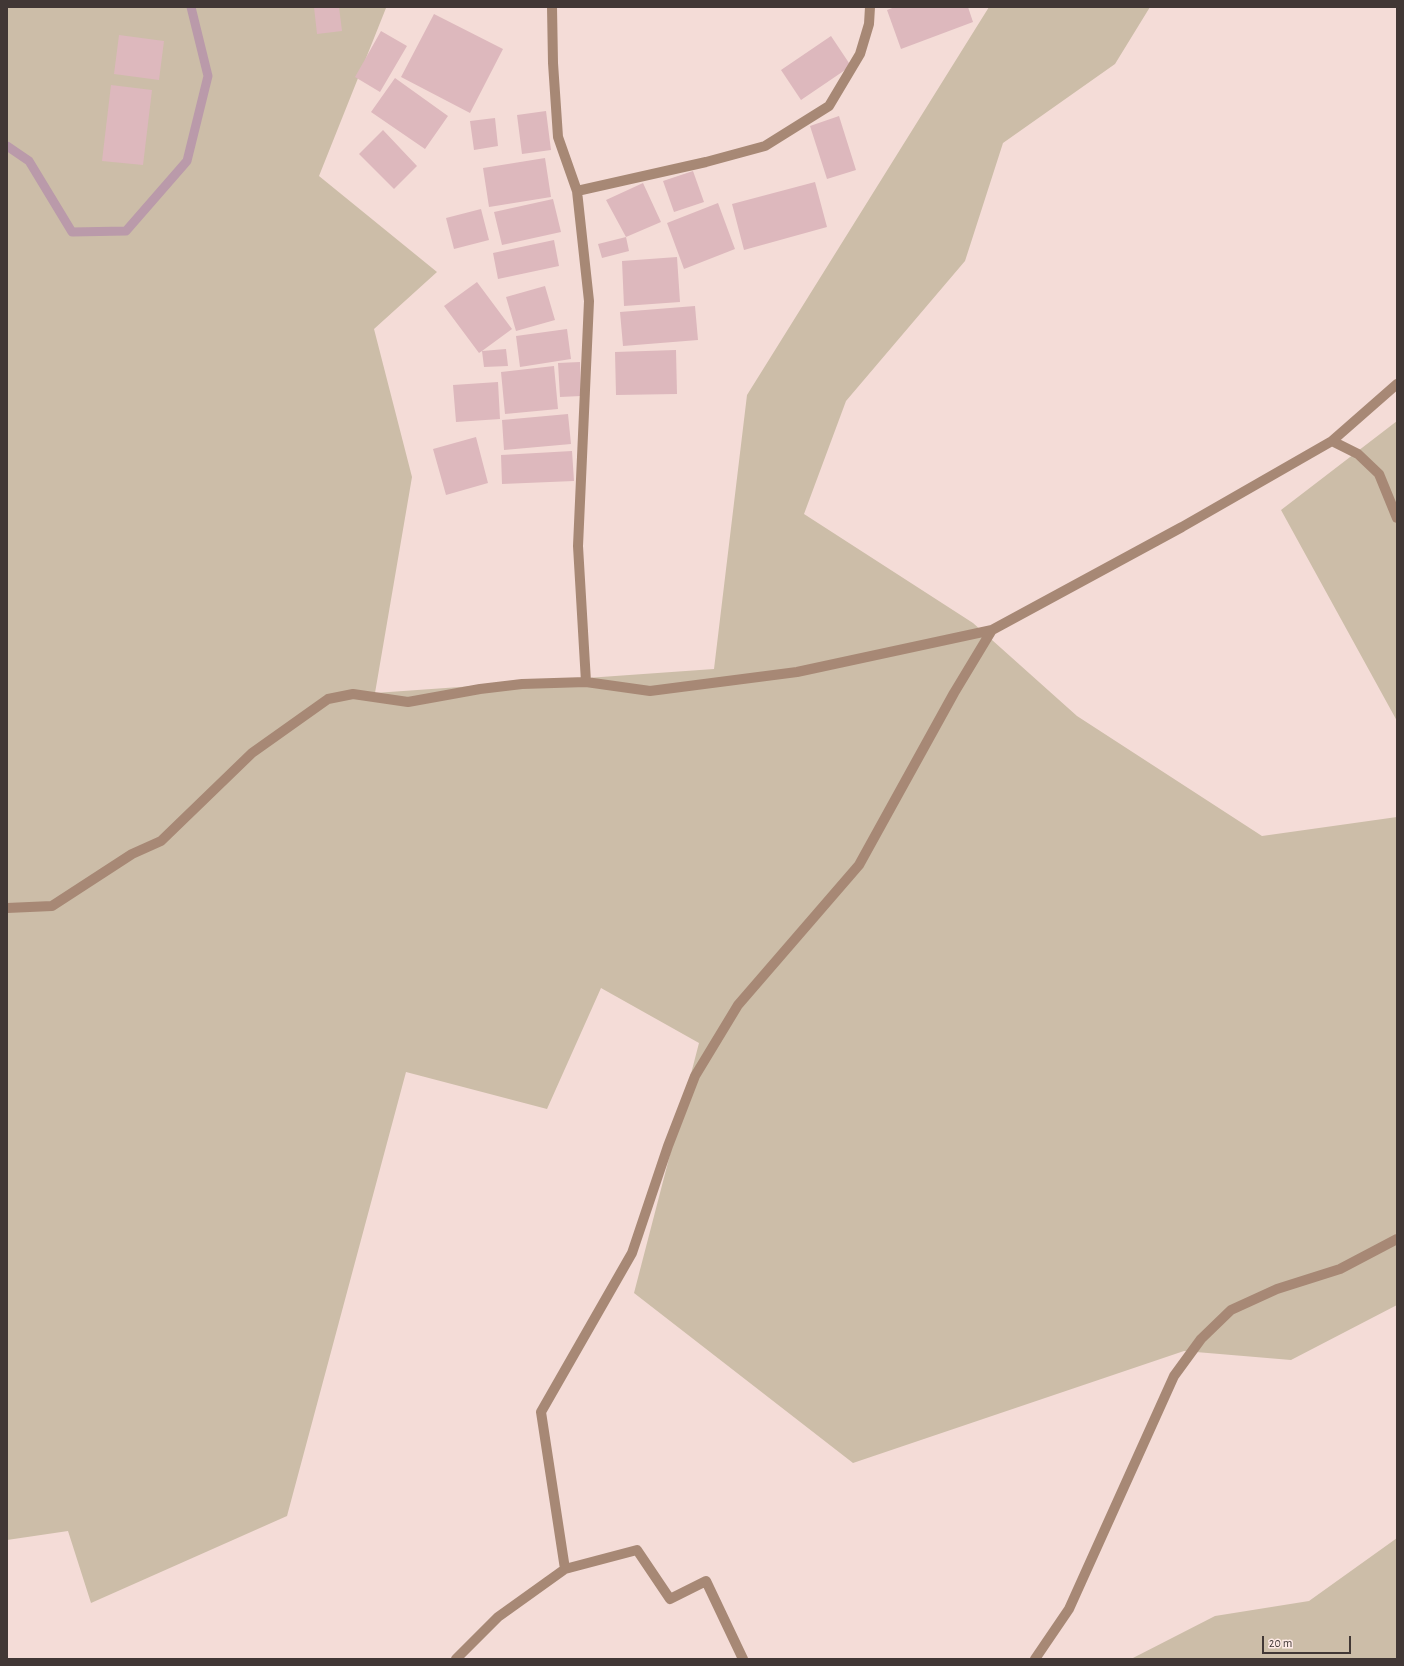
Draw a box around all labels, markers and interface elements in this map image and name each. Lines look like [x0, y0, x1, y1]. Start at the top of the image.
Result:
scale bar [1264, 1628, 1353, 1654]
text: 20 m [1269, 1637, 1292, 1649]

